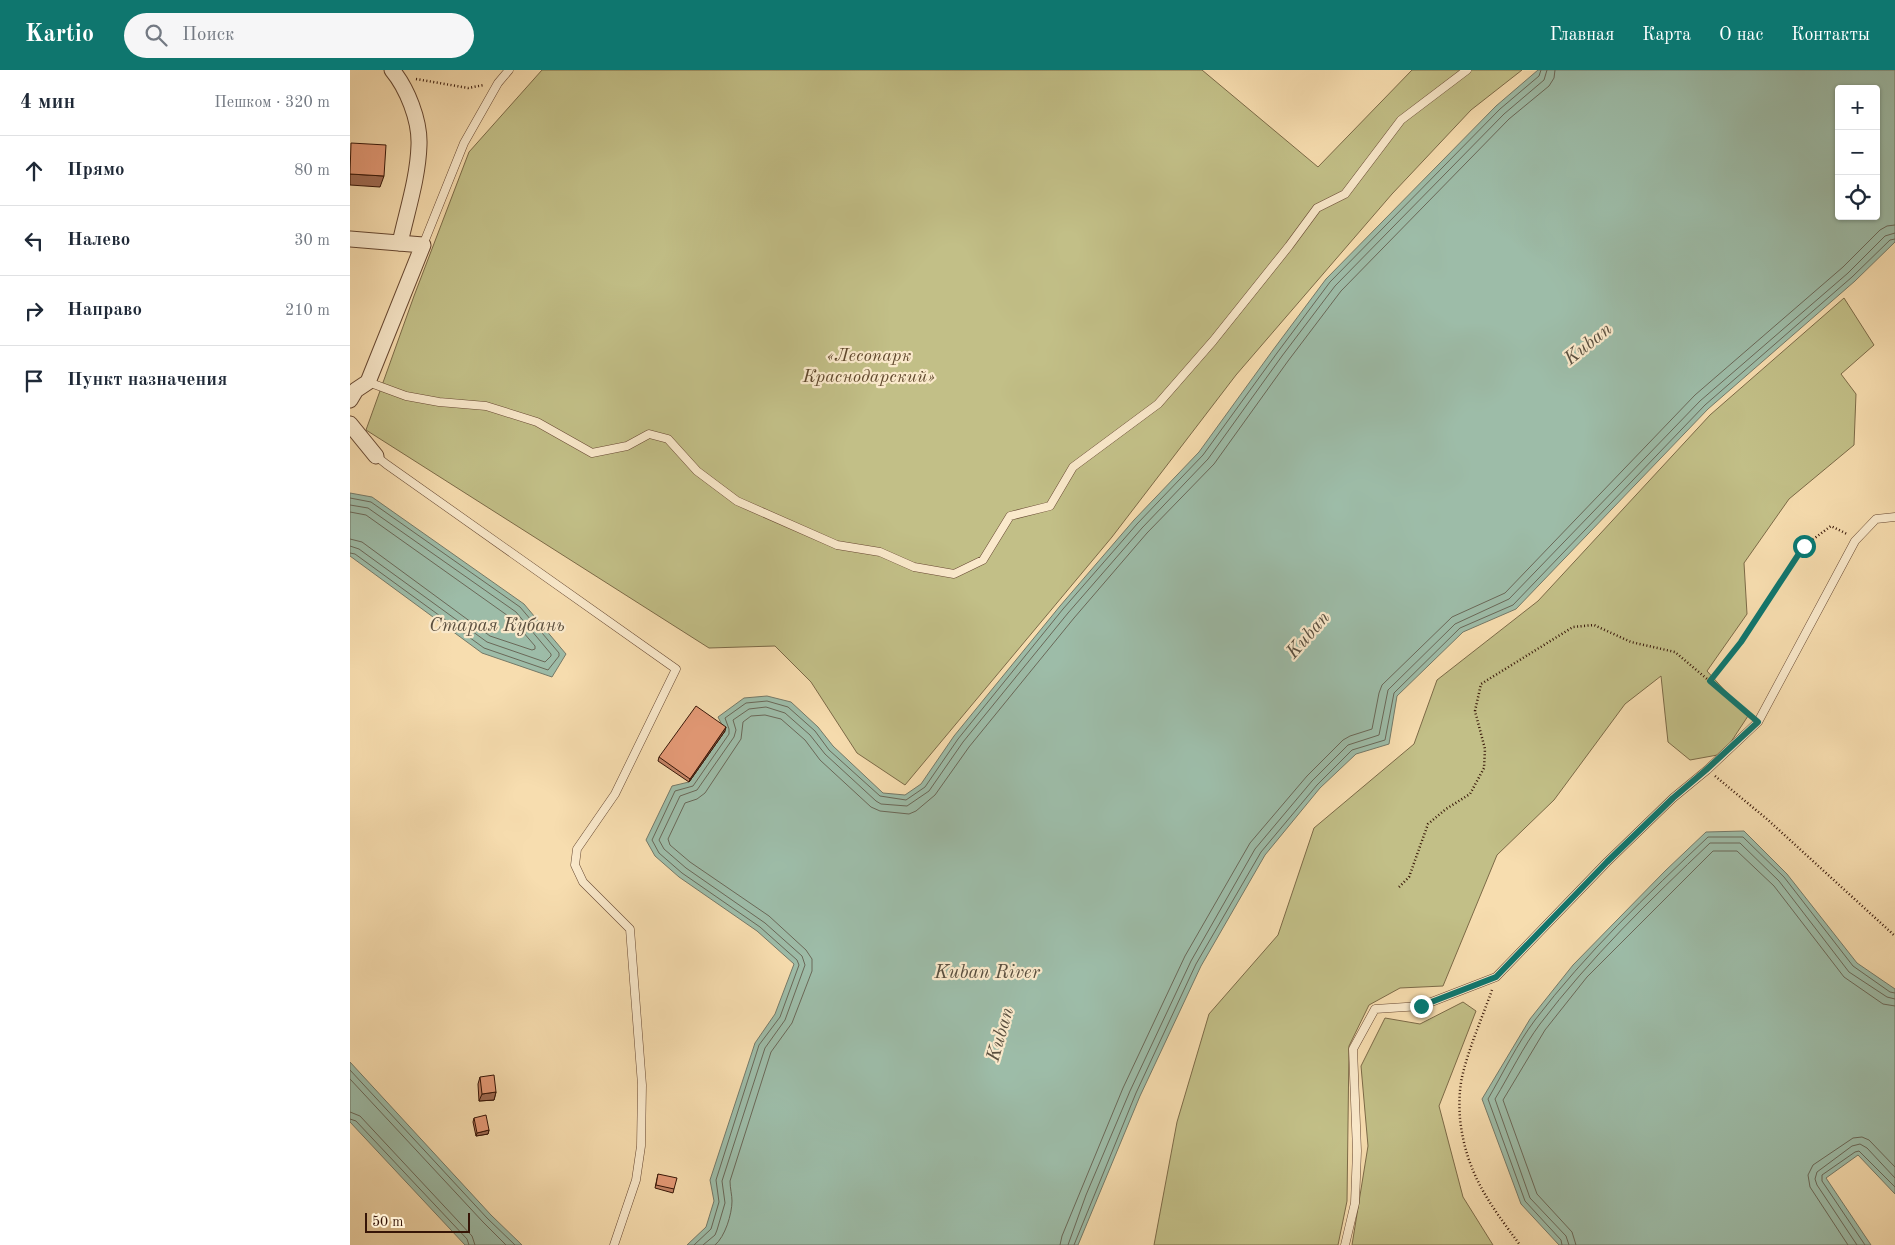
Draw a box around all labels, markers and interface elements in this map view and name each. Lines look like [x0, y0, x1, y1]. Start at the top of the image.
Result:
search box [124, 13, 474, 58]
icon: search [142, 21, 170, 49]
text: Kartio [25, 23, 94, 47]
text: Поиск [182, 26, 234, 45]
text: Главная [1550, 26, 1614, 44]
text: Карта [1642, 26, 1691, 44]
text: О нас [1719, 26, 1763, 44]
text: Контакты [1791, 26, 1870, 44]
map controls [1835, 85, 1880, 220]
button: + [1835, 85, 1880, 130]
text: 4 мин [20, 92, 75, 113]
text: Пешком · 320 m [214, 95, 330, 111]
button: − [1835, 130, 1880, 175]
icon: ahead [20, 157, 48, 185]
text: Прямо [67, 161, 125, 180]
text: 80 m [294, 163, 330, 179]
button: locate [1835, 175, 1880, 220]
icon: left [20, 227, 48, 255]
text: Налево [67, 231, 130, 250]
text: 30 m [294, 233, 330, 249]
icon: right [20, 297, 48, 325]
text: Направо [67, 301, 142, 320]
text: 210 m [285, 303, 330, 319]
water label: Kuban [1560, 320, 1616, 370]
park label: «Лесопарк Краснодарский» [802, 347, 935, 386]
icon: arrive [20, 367, 48, 395]
text: Пункт назначения [67, 371, 227, 390]
route start [1793, 535, 1816, 558]
water label: Kuban [1283, 608, 1334, 664]
water label: Старая Кубань [429, 616, 565, 636]
water label: Kuban River [933, 964, 1041, 983]
route end [1410, 995, 1433, 1018]
water label: Kuban [984, 1005, 1018, 1065]
scale bar [365, 1210, 470, 1233]
text: 50 m [372, 1215, 403, 1229]

